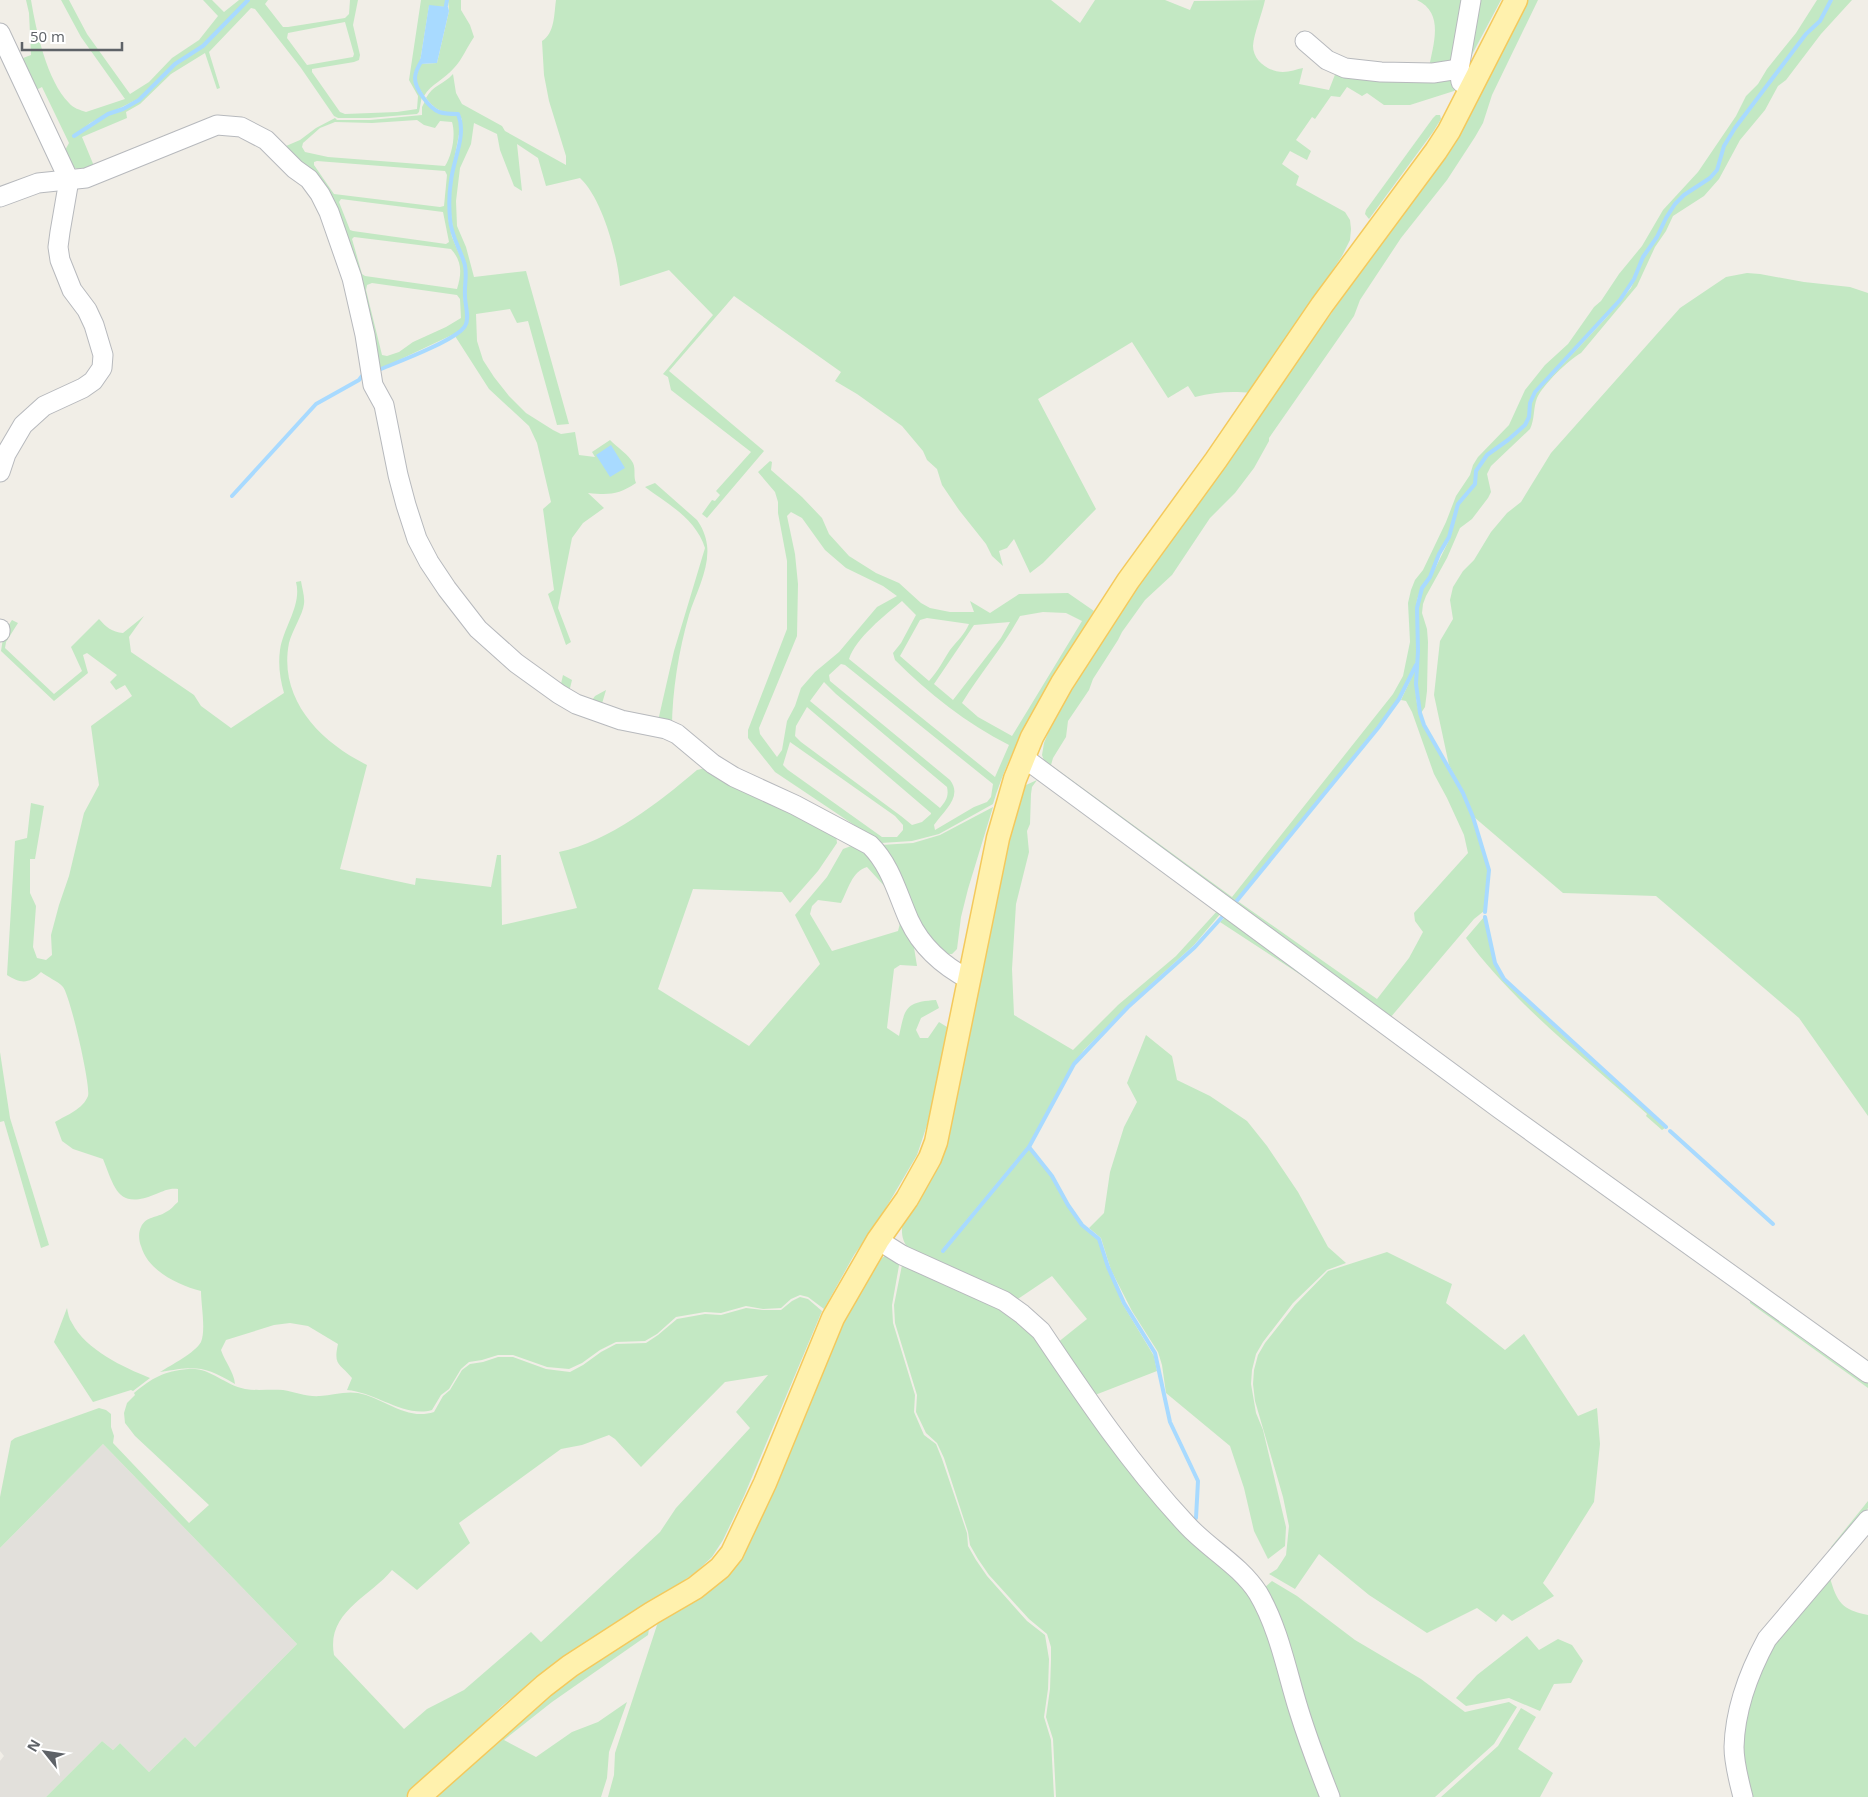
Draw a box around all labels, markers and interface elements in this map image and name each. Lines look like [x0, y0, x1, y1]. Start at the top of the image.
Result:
scale bar [22, 20, 122, 52]
text: 50 m [30, 26, 65, 46]
north arrow [20, 1727, 70, 1777]
text: N [22, 1736, 44, 1755]

